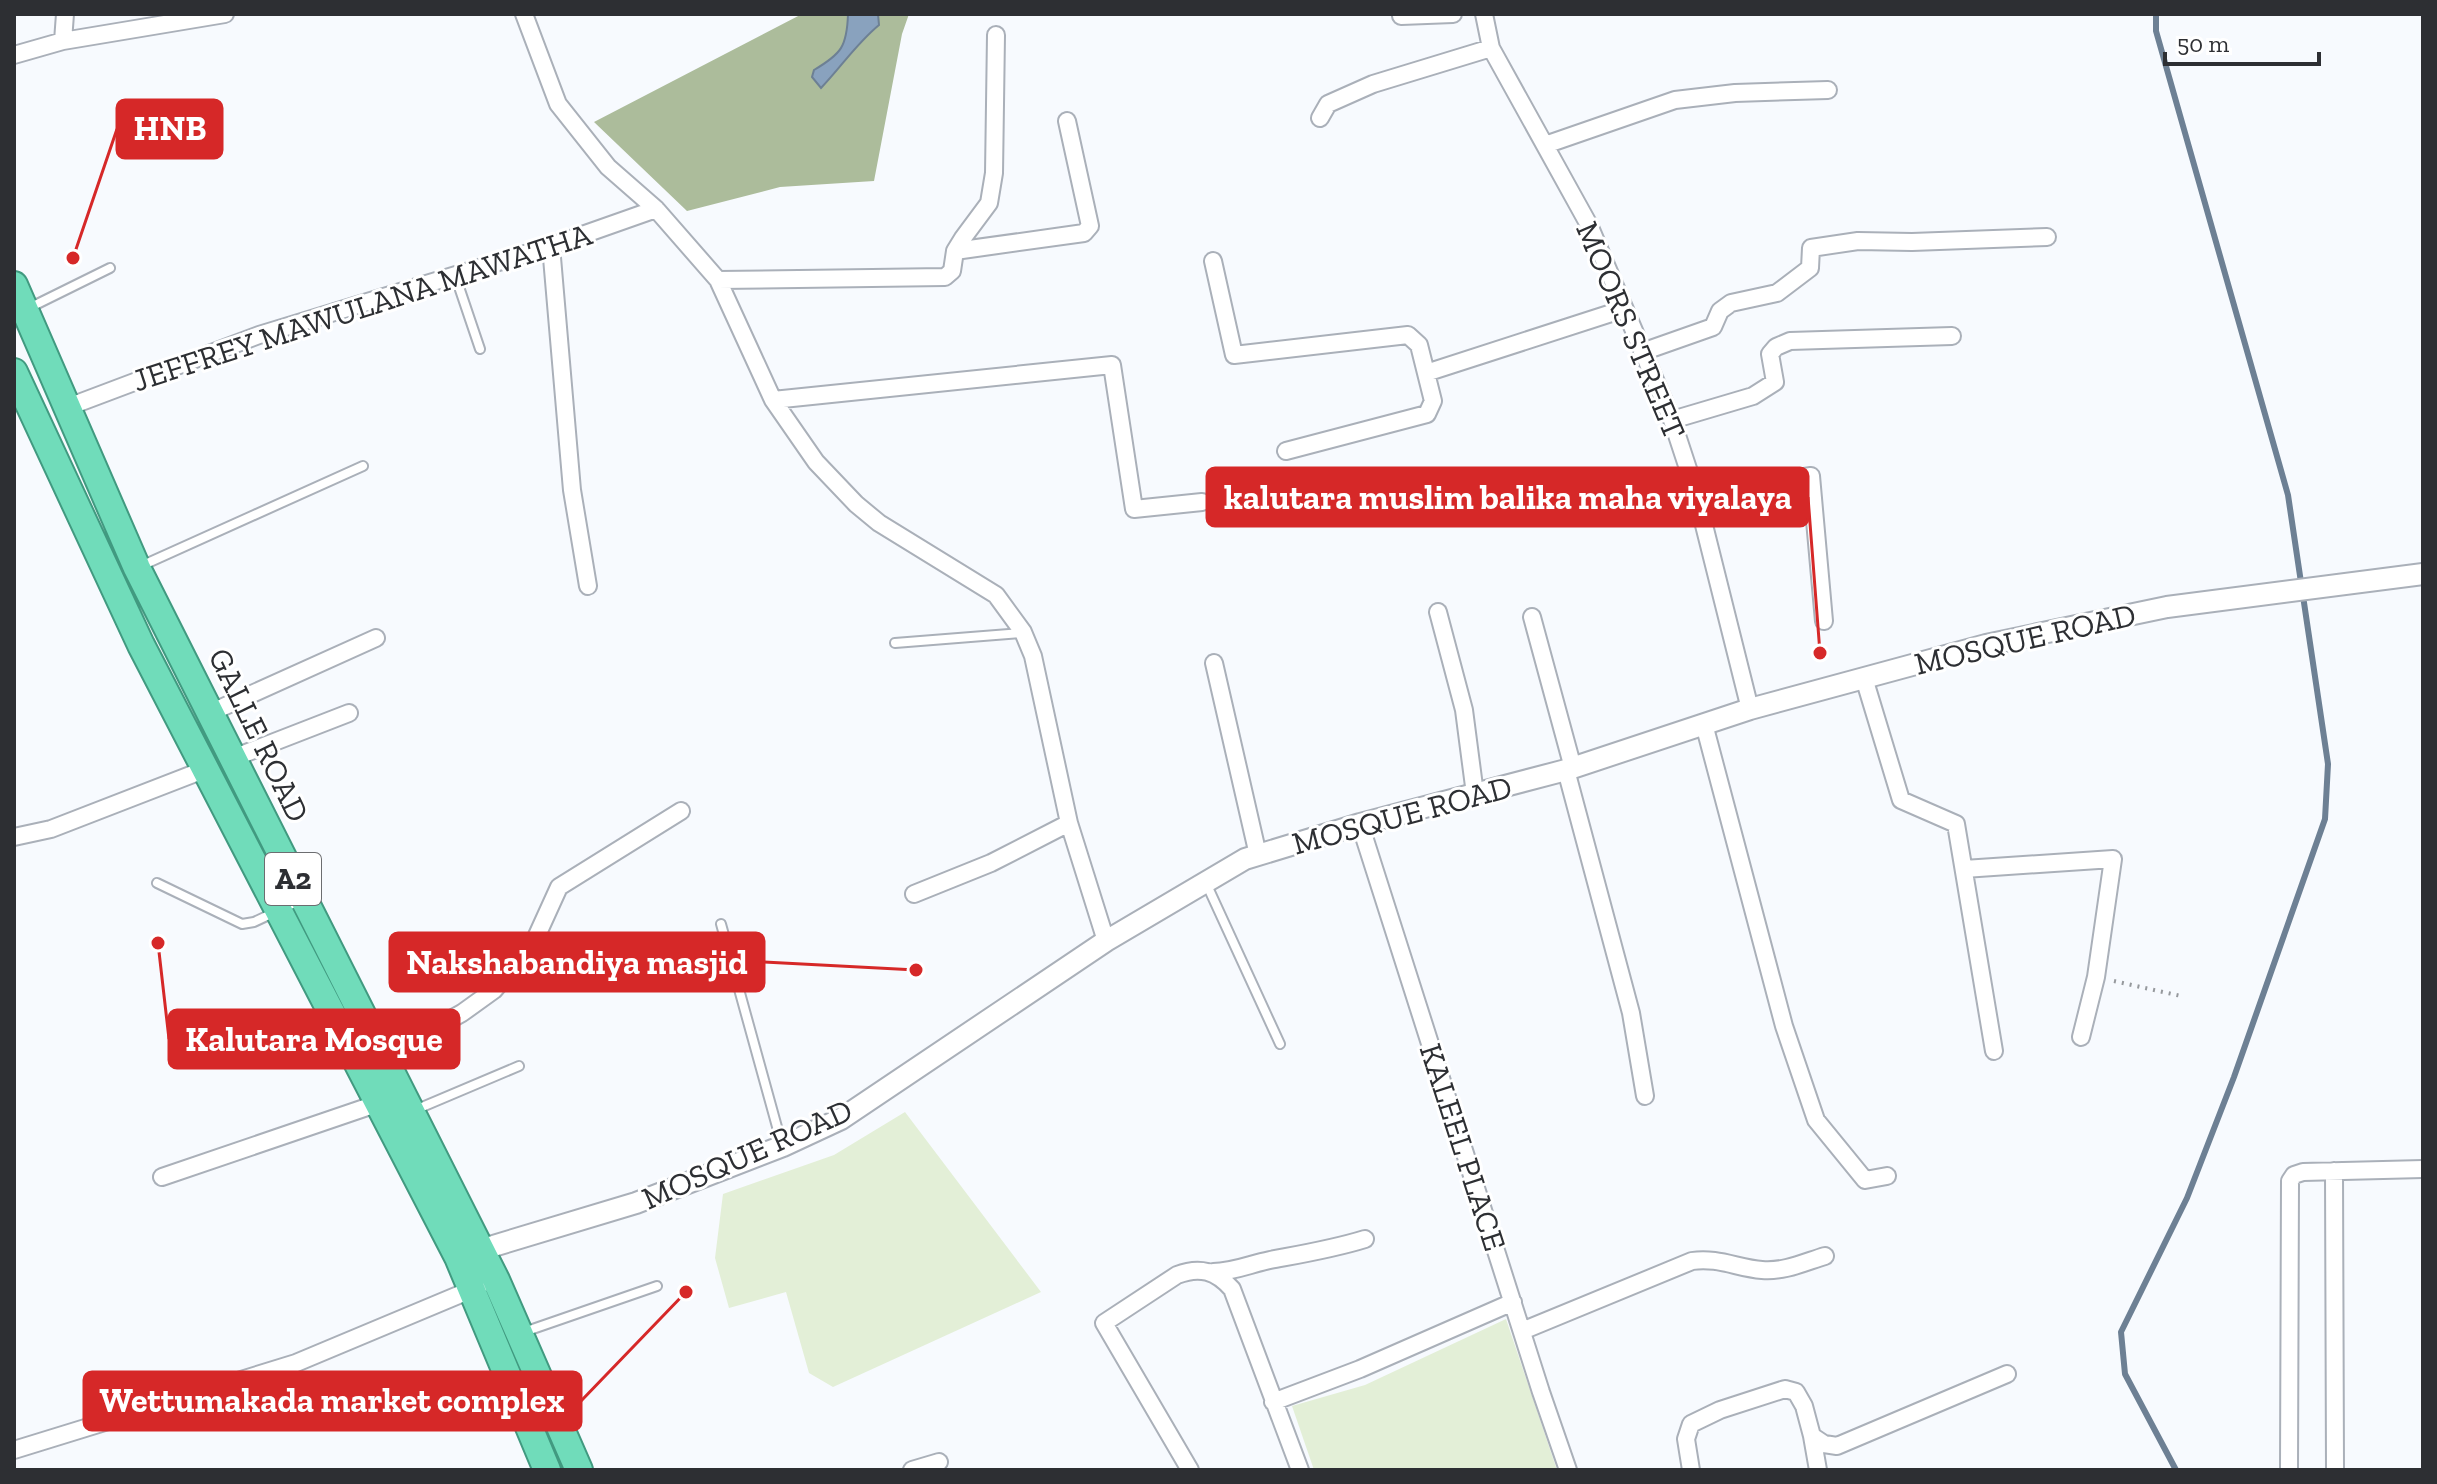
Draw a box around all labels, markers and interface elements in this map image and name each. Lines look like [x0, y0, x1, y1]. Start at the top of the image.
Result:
scale bar [2165, 16, 2319, 66]
text: 50 m [2177, 29, 2230, 58]
callout: HNB [117, 100, 222, 158]
text: HNB [134, 108, 206, 149]
street label: JEFFREY MAWULANA MAWATHA [128, 215, 597, 399]
street label: MOORS STREET [1568, 216, 1694, 444]
callout: kalutara muslim balika maha viyalaya [1207, 468, 1808, 526]
text: kalutara muslim balika maha viyalaya [1224, 477, 1792, 518]
street label: MOSQUE ROAD [1911, 595, 2139, 683]
street label: GALLE ROAD [201, 642, 317, 828]
street label: MOSQUE ROAD [1288, 767, 1516, 863]
road number: A2 [265, 853, 321, 905]
callout: Nakshabandiya masjid [390, 933, 764, 991]
text: Nakshabandiya masjid [406, 942, 748, 983]
callout: Kalutara Mosque [169, 1010, 459, 1068]
text: Kalutara Mosque [185, 1019, 443, 1060]
street label: KALEEL PLACE [1412, 1039, 1514, 1255]
street label: MOSQUE ROAD [636, 1091, 858, 1217]
callout: Wettumakada market complex [84, 1372, 581, 1430]
text: Wettumakada market complex [100, 1380, 564, 1421]

